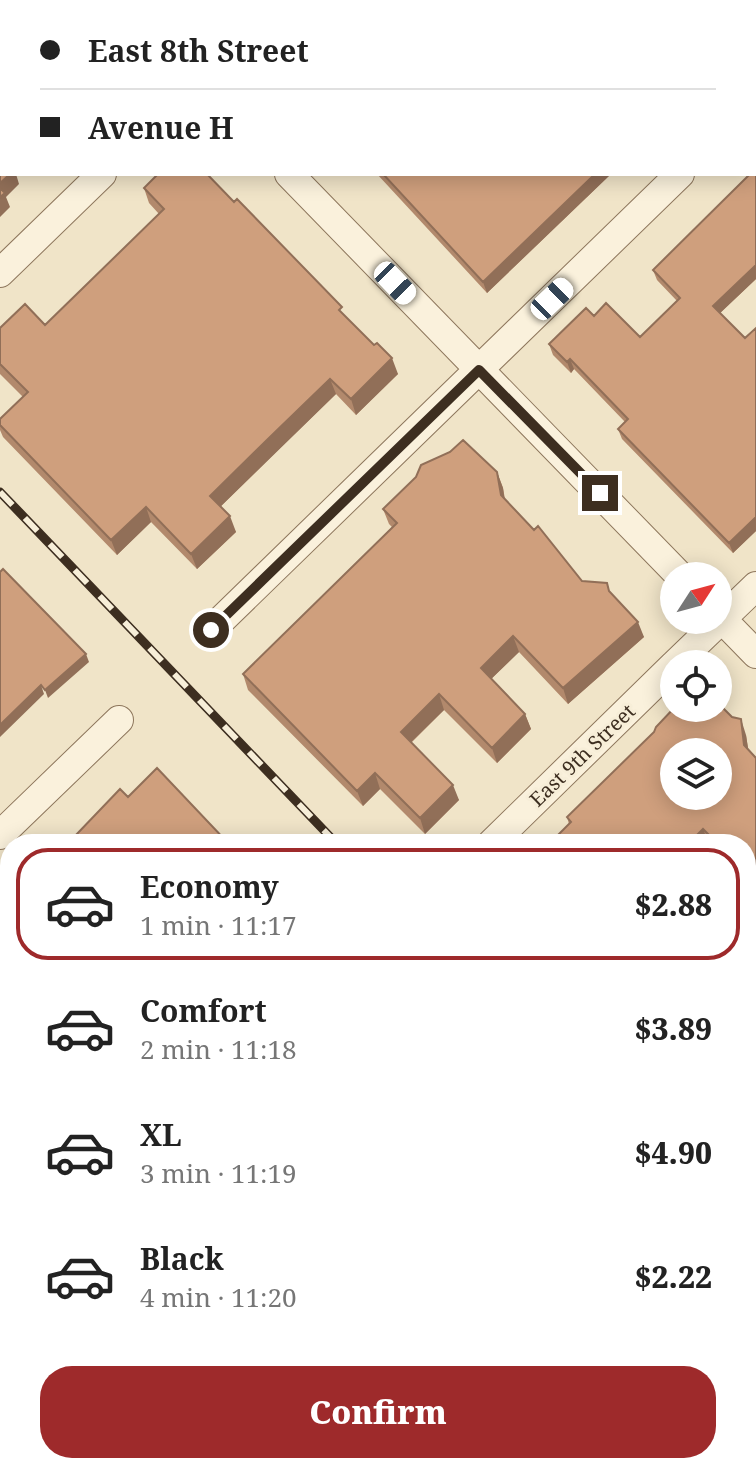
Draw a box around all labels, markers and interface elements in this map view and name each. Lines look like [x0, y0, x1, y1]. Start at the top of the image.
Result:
text: East 8th Street [88, 30, 309, 71]
text: Avenue H [88, 107, 234, 148]
car [370, 257, 420, 309]
car [526, 274, 578, 324]
route end [582, 475, 618, 511]
north arrow [660, 562, 732, 634]
map controls [660, 562, 732, 810]
route start [193, 612, 229, 648]
button: locate [660, 650, 732, 722]
street label: East 9th Street [523, 698, 641, 812]
button: layers [660, 738, 732, 810]
text: Economy [140, 866, 279, 907]
icon: car [44, 868, 116, 940]
text: $2.88 [635, 884, 712, 925]
text: 1 min · 11:17 [140, 907, 297, 943]
text: Comfort [140, 990, 267, 1031]
icon: car [44, 992, 116, 1064]
text: $3.89 [635, 1008, 712, 1049]
text: 2 min · 11:18 [140, 1031, 297, 1067]
text: XL [140, 1114, 182, 1155]
icon: car [44, 1116, 116, 1188]
text: $4.90 [635, 1132, 712, 1173]
text: 3 min · 11:19 [140, 1155, 297, 1191]
text: Black [140, 1238, 224, 1279]
icon: car [44, 1240, 116, 1312]
text: $2.22 [635, 1256, 712, 1297]
text: 4 min · 11:20 [140, 1279, 297, 1315]
button: Confirm [40, 1366, 716, 1458]

